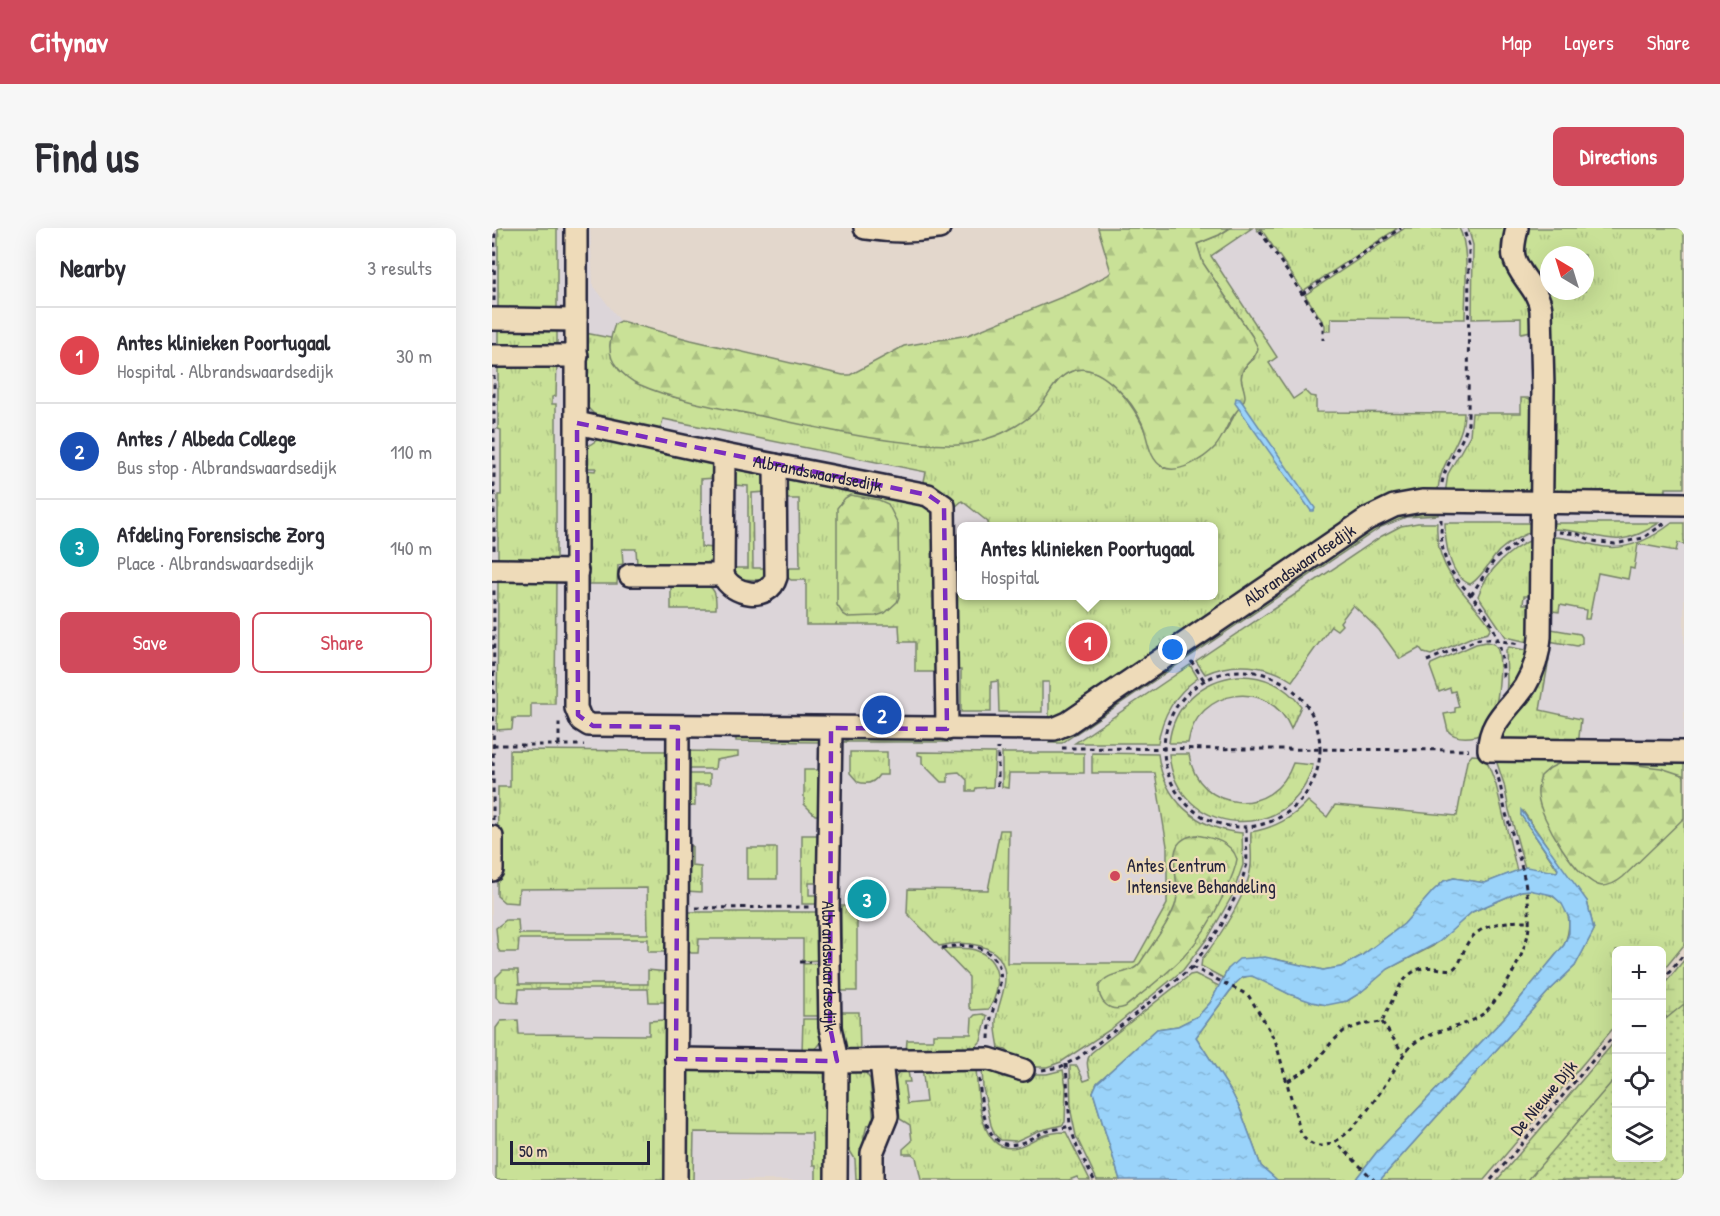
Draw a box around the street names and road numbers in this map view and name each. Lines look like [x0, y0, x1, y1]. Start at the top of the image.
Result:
street label: Albrandswaardsedijk [751, 448, 885, 498]
street label: Albrandswaardsedijk [1238, 517, 1361, 612]
street label: Albrandswaardsedijk [816, 901, 844, 1034]
street label: De Nieuwe Dijk [1505, 1054, 1583, 1141]

